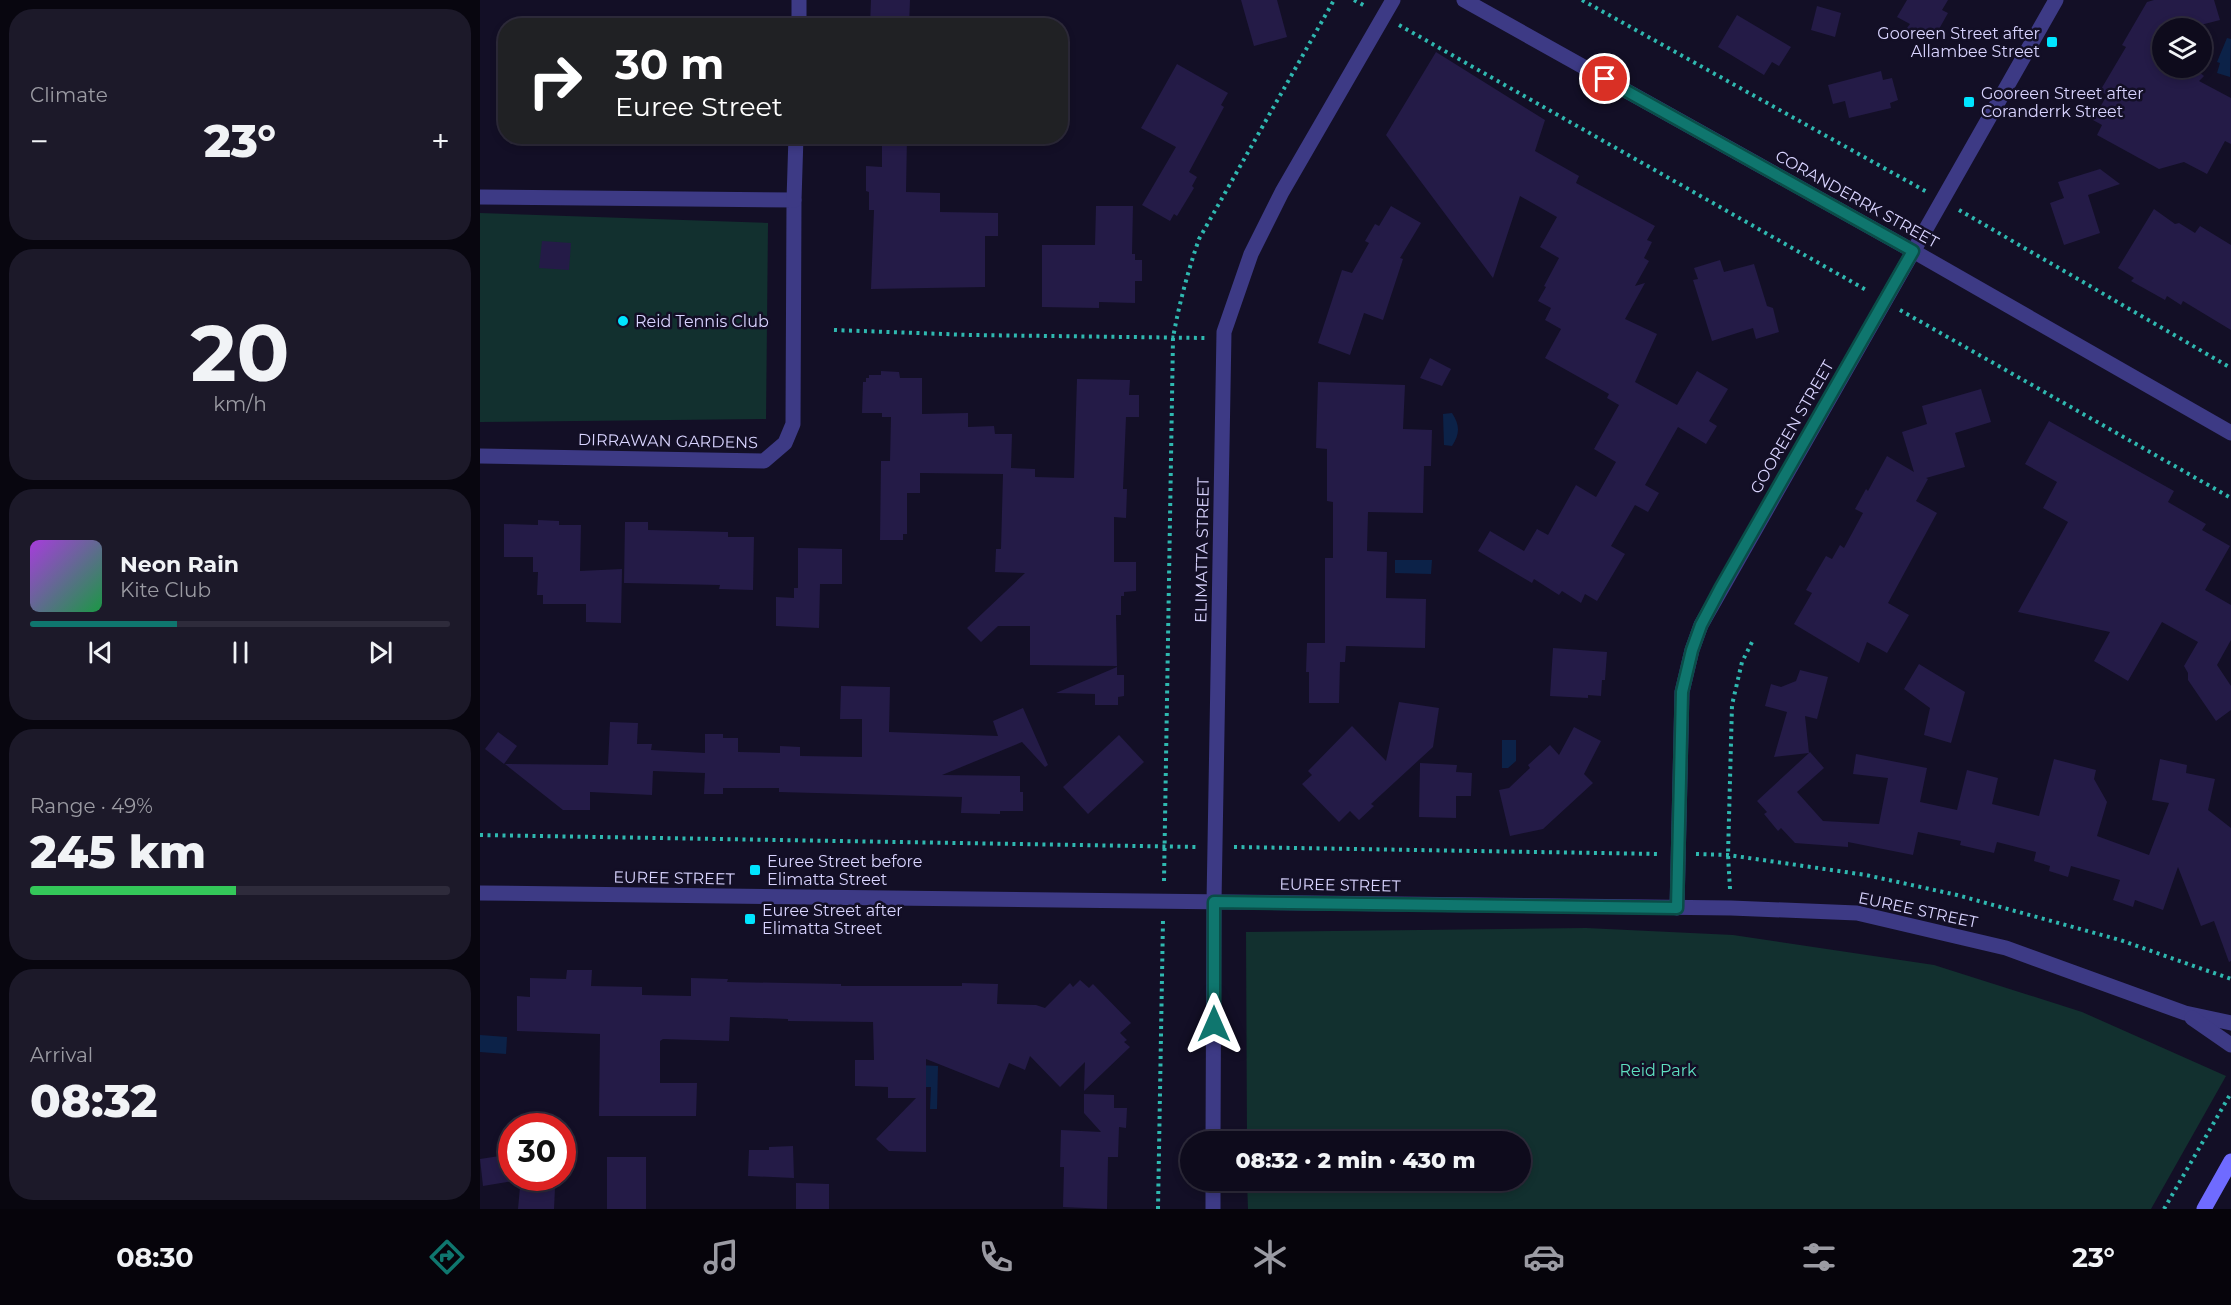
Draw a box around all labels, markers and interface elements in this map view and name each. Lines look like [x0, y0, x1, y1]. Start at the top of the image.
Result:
map controls [2152, 18, 2212, 78]
button: layers [2152, 18, 2212, 78]
place label: Gooreen Street after Allambee Street [1877, 24, 2040, 61]
marker: Gooreen Street after Allambee Street [2045, 35, 2059, 49]
text: 30 m [615, 38, 724, 90]
icon: right [516, 42, 594, 120]
pin [1579, 53, 1630, 104]
icon: arrive [1588, 62, 1621, 95]
text: Climate [30, 83, 108, 107]
place label: Gooreen Street after Coranderrk Street [1981, 84, 2144, 121]
text: Euree Street [615, 90, 783, 123]
marker: Gooreen Street after Coranderrk Street [1962, 95, 1976, 109]
text: 23° [204, 113, 276, 168]
text: − [30, 121, 49, 161]
text: + [431, 121, 450, 161]
street label: CORANDERRK STREET [1772, 146, 1943, 252]
text: 20 [191, 305, 289, 401]
place label: Reid Tennis Club [635, 312, 769, 331]
marker: Reid Tennis Club [616, 314, 630, 328]
street label: GOOREEN STREET [1746, 356, 1838, 497]
text: km/h [213, 392, 267, 416]
street label: DIRRAWAN GARDENS [578, 430, 758, 452]
street label: ELIMATTA STREET [1191, 476, 1213, 623]
text: Neon Rain [120, 551, 239, 578]
text: Kite Club [120, 578, 211, 602]
icon: previous [84, 636, 117, 669]
icon: pause [224, 636, 257, 669]
icon: next [364, 636, 397, 669]
text: Range · 49% [30, 794, 153, 818]
text: 245 km [30, 824, 206, 879]
place label: Euree Street before Elimatta Street [767, 852, 922, 889]
marker: Euree Street before Elimatta Street [748, 863, 762, 877]
street label: EUREE STREET [613, 867, 736, 889]
street label: EUREE STREET [1279, 874, 1402, 896]
street label: EUREE STREET [1857, 888, 1980, 932]
place label: Euree Street after Elimatta Street [762, 901, 903, 938]
marker: Euree Street after Elimatta Street [743, 912, 757, 926]
position arrow [1182, 992, 1246, 1056]
text: Arrival [30, 1043, 93, 1067]
park label: Reid Park [1619, 1061, 1697, 1080]
text: 08:32 [30, 1073, 158, 1128]
speed limit sign: 30 [498, 1113, 576, 1191]
text: 08:32 · 2 min · 430 m [1236, 1147, 1476, 1174]
icon: directions [426, 1236, 468, 1278]
icon: music [700, 1236, 742, 1278]
icon: phone [975, 1236, 1017, 1278]
icon: climate [1249, 1236, 1291, 1278]
icon: car [1523, 1236, 1565, 1278]
icon: filters [1798, 1236, 1840, 1278]
text: 08:30 [116, 1241, 194, 1274]
text: 23° [2072, 1241, 2115, 1274]

